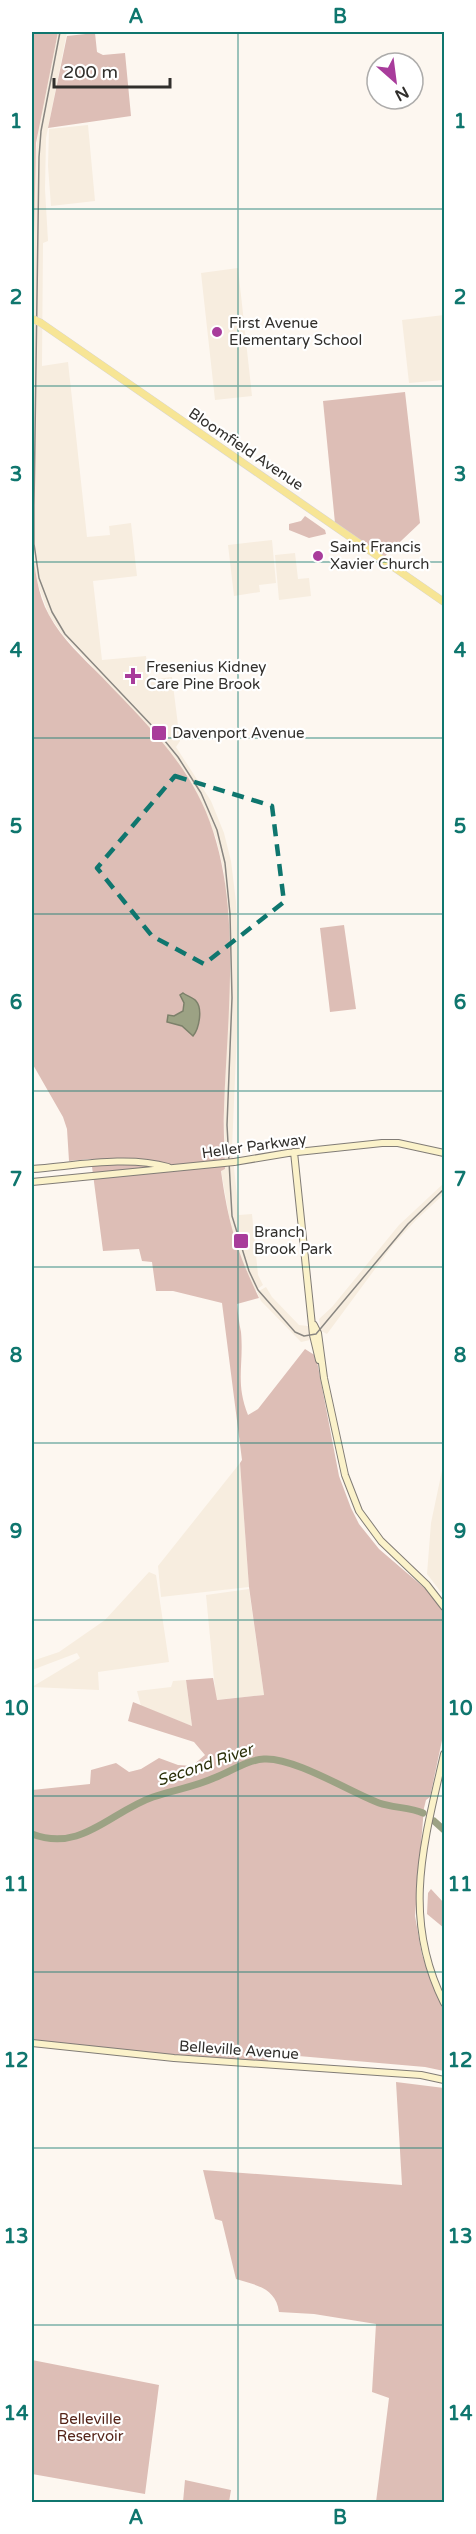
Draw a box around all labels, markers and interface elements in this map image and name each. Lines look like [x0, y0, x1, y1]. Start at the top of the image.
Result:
text: A [129, 5, 144, 29]
text: B [333, 5, 347, 29]
scale bar [54, 51, 170, 89]
north arrow [365, 51, 425, 111]
text: 200 m [63, 61, 118, 83]
text: N [391, 82, 412, 105]
text: 1 [10, 110, 22, 134]
text: 1 [454, 110, 466, 134]
text: 2 [10, 286, 22, 310]
text: 2 [454, 286, 466, 310]
place label: First Avenue Elementary School [229, 314, 362, 349]
marker: First Avenue Elementary School [210, 325, 224, 339]
street label: Bloomfield Avenue [185, 404, 307, 494]
text: 3 [10, 463, 22, 487]
text: 3 [454, 463, 466, 487]
place label: Saint Francis Xavier Church [330, 538, 429, 573]
marker: Saint Francis Xavier Church [311, 549, 325, 563]
text: 4 [10, 639, 23, 663]
text: 4 [454, 639, 467, 663]
place label: Fresenius Kidney Care Pine Brook [146, 658, 266, 693]
marker: Fresenius Kidney Care Pine Brook [124, 667, 142, 685]
marker: Davenport Avenue [150, 724, 168, 742]
place label: Davenport Avenue [172, 724, 305, 742]
text: 5 [10, 815, 22, 839]
text: 5 [454, 815, 466, 839]
text: 6 [10, 991, 22, 1015]
text: 6 [454, 991, 466, 1015]
street label: Heller Parkway [201, 1130, 307, 1162]
text: 7 [10, 1168, 22, 1192]
text: 7 [454, 1168, 466, 1192]
place label: Branch Brook Park [254, 1223, 332, 1258]
marker: Branch Brook Park [232, 1232, 250, 1250]
text: 8 [10, 1344, 22, 1368]
text: 8 [454, 1344, 466, 1368]
text: 9 [10, 1520, 22, 1544]
text: 9 [454, 1520, 466, 1544]
text: 10 [3, 1697, 29, 1721]
text: 10 [447, 1697, 473, 1721]
water label: Second River [154, 1739, 257, 1791]
text: 11 [3, 1873, 29, 1897]
text: 11 [447, 1873, 473, 1897]
street label: Belleville Avenue [179, 2037, 299, 2063]
text: 12 [3, 2049, 29, 2073]
text: 12 [447, 2049, 473, 2073]
text: 13 [3, 2225, 29, 2249]
text: 13 [447, 2225, 473, 2249]
text: 14 [3, 2402, 29, 2426]
text: 14 [447, 2402, 473, 2426]
park label: Belleville Reservoir [56, 2410, 124, 2445]
text: A [129, 2506, 144, 2530]
text: B [333, 2506, 347, 2530]

